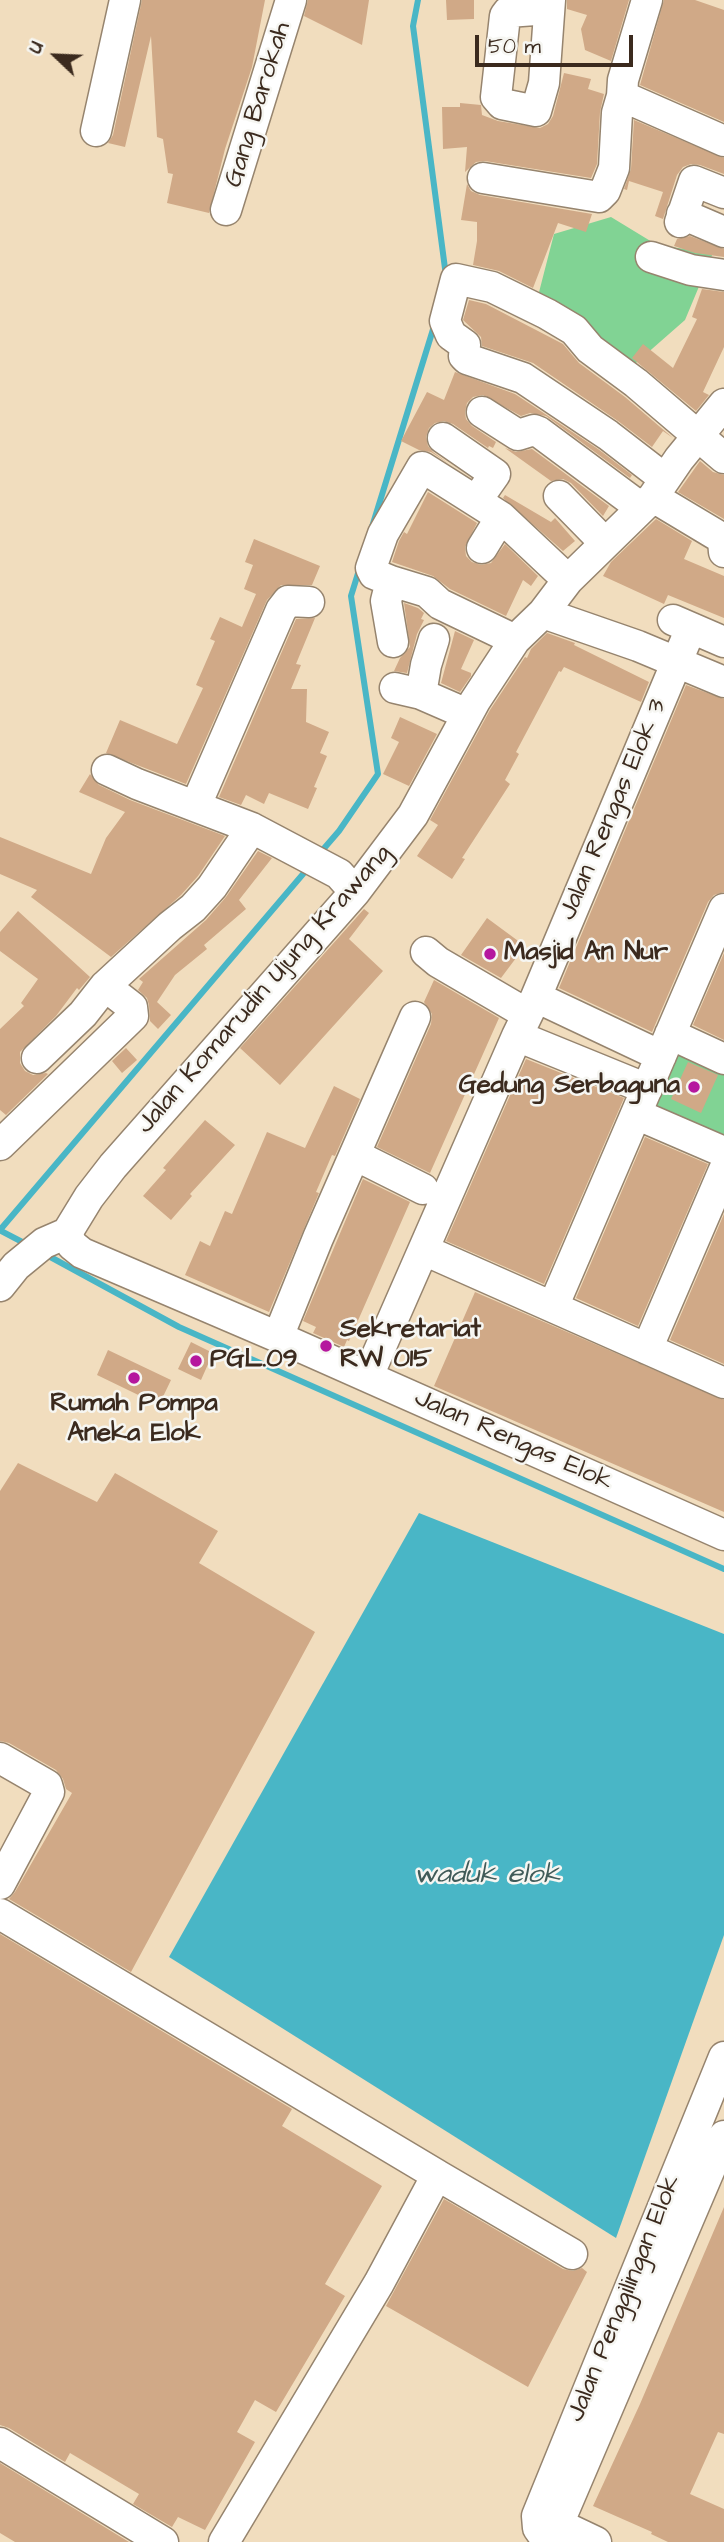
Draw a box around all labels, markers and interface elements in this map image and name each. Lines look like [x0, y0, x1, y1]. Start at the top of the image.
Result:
street label: Gang Barokah [219, 19, 299, 191]
north arrow [21, 21, 91, 91]
scale bar [479, 21, 636, 65]
text: 50 m [488, 32, 541, 61]
text: U [22, 37, 51, 58]
street label: Jalan Rengas Elok 3 [553, 695, 675, 925]
street label: Jalan Komarudin Ujung Krawang [131, 839, 399, 1141]
place label: Masjid An Nur [504, 938, 668, 970]
marker: Masjid An Nur [482, 946, 498, 962]
place label: Gedung Serbaguna [459, 1071, 680, 1103]
marker: Gedung Serbaguna [686, 1079, 702, 1095]
place label: Sekretariat RW 015 [340, 1315, 481, 1376]
marker: Sekretariat RW 015 [318, 1338, 334, 1354]
place label: PGL.09 [210, 1345, 297, 1377]
marker: PGL.09 [188, 1353, 204, 1369]
marker: Rumah Pompa Aneka Elok [126, 1370, 142, 1386]
street label: Jalan Rengas Elok [409, 1383, 617, 1499]
place label: Rumah Pompa Aneka Elok [50, 1389, 218, 1450]
water label: waduk elok [414, 1859, 560, 1893]
street label: Jalan Penggilingan Elok [561, 2171, 689, 2427]

